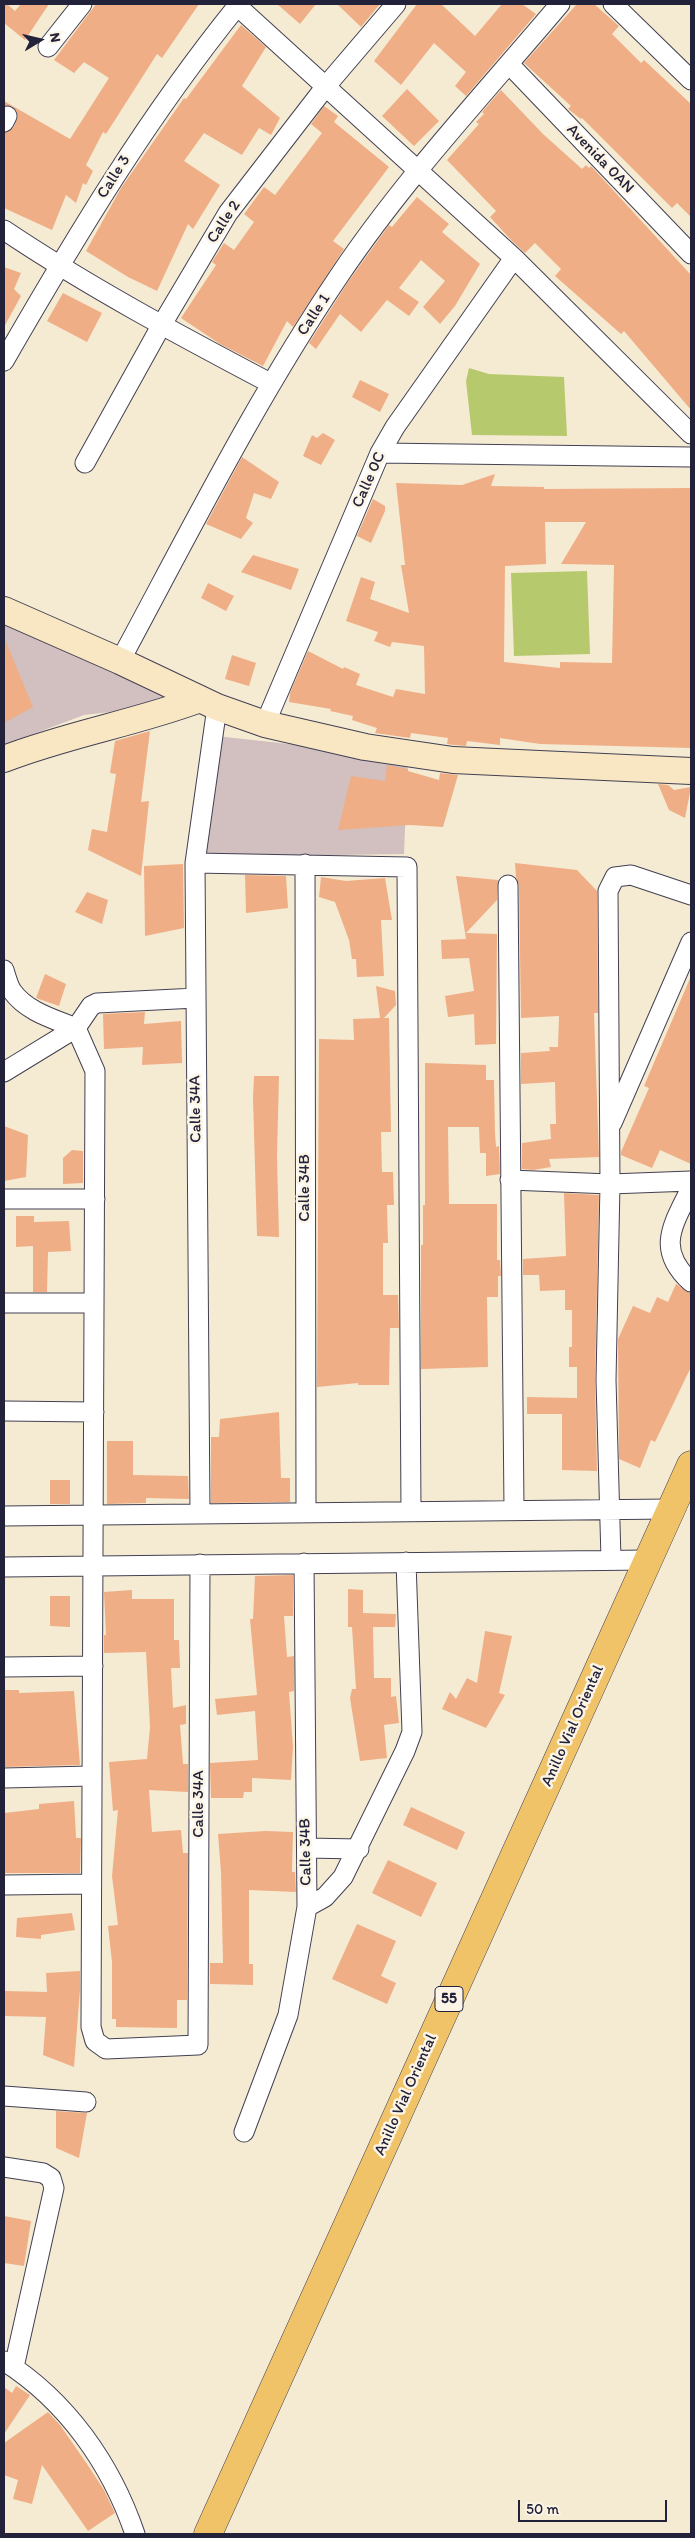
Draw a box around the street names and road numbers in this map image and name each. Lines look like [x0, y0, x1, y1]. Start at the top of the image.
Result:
street label: Avenida 0AN [562, 120, 638, 198]
street label: Calle 3 [93, 152, 135, 202]
street label: Calle 2 [203, 197, 245, 247]
street label: Calle 1 [293, 290, 335, 340]
street label: Calle 0C [348, 449, 390, 511]
street label: Calle 34A [186, 1075, 206, 1143]
street label: Calle 34B [295, 1154, 315, 1222]
street label: Anillo Vial Oriental [538, 1662, 608, 1790]
street label: Calle 34A [189, 1770, 209, 1838]
street label: Calle 34B [296, 1818, 316, 1886]
road number: 55 [435, 1986, 463, 2012]
street label: Anillo Vial Oriental [371, 2031, 441, 2159]

